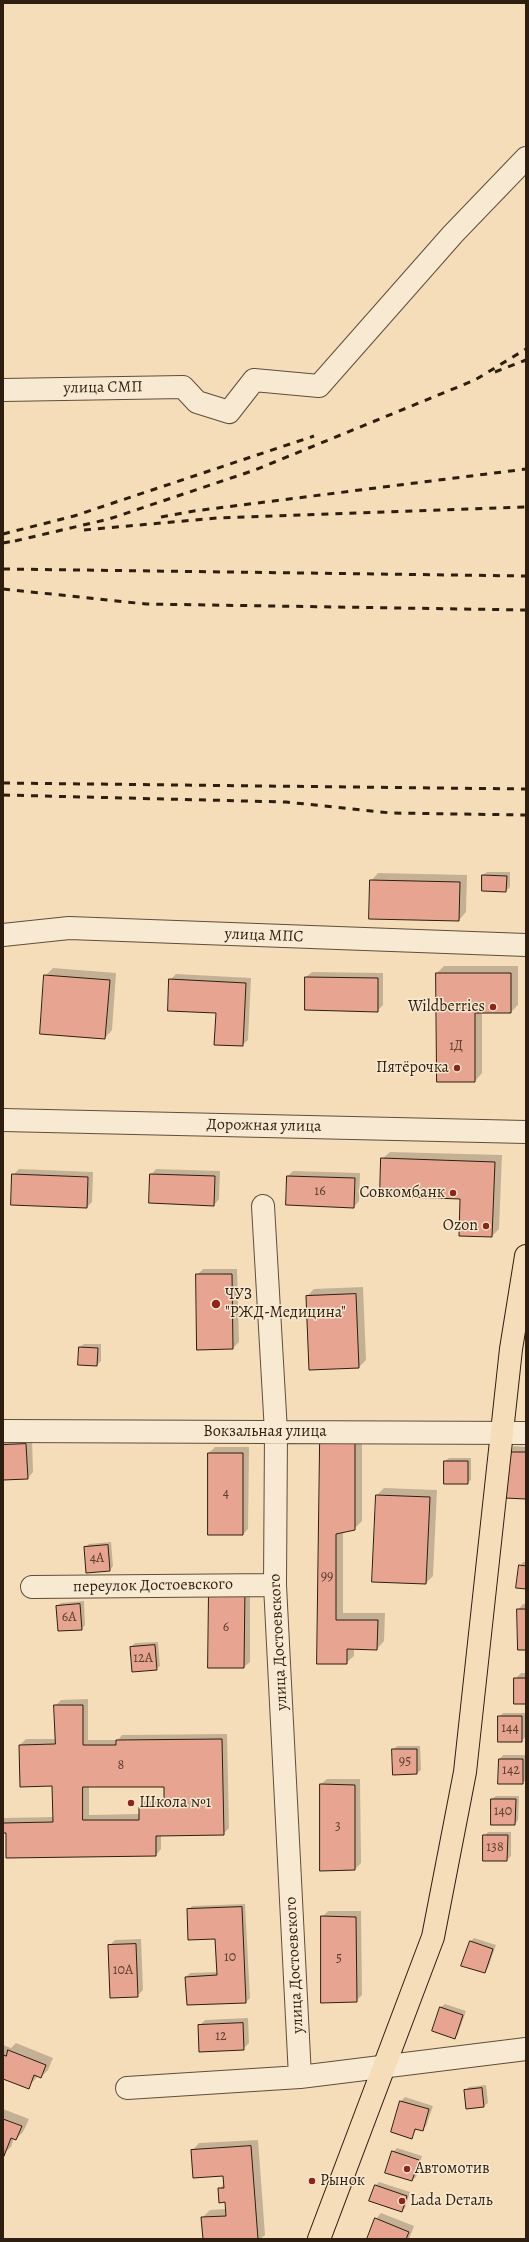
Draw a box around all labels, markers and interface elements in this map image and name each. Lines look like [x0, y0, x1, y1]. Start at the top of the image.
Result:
street label: улица СМП [63, 378, 143, 398]
street label: улица МПС [224, 925, 304, 947]
place label: Wildberries [408, 997, 485, 1017]
marker: Wildberries [488, 1002, 498, 1012]
house number: 1Д [449, 1039, 463, 1055]
place label: Пятёрочка [376, 1058, 449, 1078]
marker: Пятёрочка [452, 1063, 462, 1073]
street label: Дорожная улица [206, 1115, 322, 1137]
place label: Совкомбанк [359, 1183, 445, 1203]
house number: 16 [314, 1184, 326, 1200]
marker: Совкомбанк [448, 1188, 458, 1198]
place label: Ozon [443, 1216, 478, 1236]
marker: Ozon [481, 1221, 491, 1231]
place label: ЧУЗ "РЖД-Медицина" [225, 1285, 346, 1323]
marker: ЧУЗ "РЖД-Медицина" [210, 1298, 222, 1310]
street label: Вокзальная улица [203, 1422, 327, 1442]
house number: 4 [223, 1486, 229, 1502]
house number: 4А [90, 1551, 104, 1567]
house number: 99 [321, 1569, 333, 1585]
street label: улица Достоевского [266, 1573, 292, 1711]
street label: переулок Достоевского [73, 1575, 233, 1597]
house number: 6А [62, 1610, 76, 1626]
house number: 6 [223, 1620, 229, 1636]
house number: 12А [133, 1651, 153, 1667]
house number: 144 [501, 1721, 519, 1737]
house number: 95 [399, 1754, 411, 1770]
house number: 8 [118, 1758, 124, 1774]
house number: 142 [502, 1763, 520, 1779]
place label: Школа №1 [139, 1793, 211, 1813]
marker: Школа №1 [126, 1798, 136, 1808]
house number: 140 [494, 1804, 512, 1820]
house number: 3 [335, 1819, 341, 1835]
house number: 138 [486, 1840, 504, 1856]
street label: улица Достоевского [282, 1896, 308, 2034]
house number: 10 [224, 1950, 236, 1966]
house number: 5 [336, 1951, 342, 1967]
house number: 10А [113, 1963, 133, 1979]
house number: 12 [215, 2029, 227, 2045]
place label: Автомотив [415, 2159, 490, 2179]
marker: Автомотив [402, 2164, 412, 2174]
place label: Рынок [320, 2171, 365, 2191]
marker: Рынок [307, 2176, 317, 2186]
place label: Lada Dеталь [410, 2191, 493, 2211]
marker: Lada Dеталь [397, 2196, 407, 2206]

